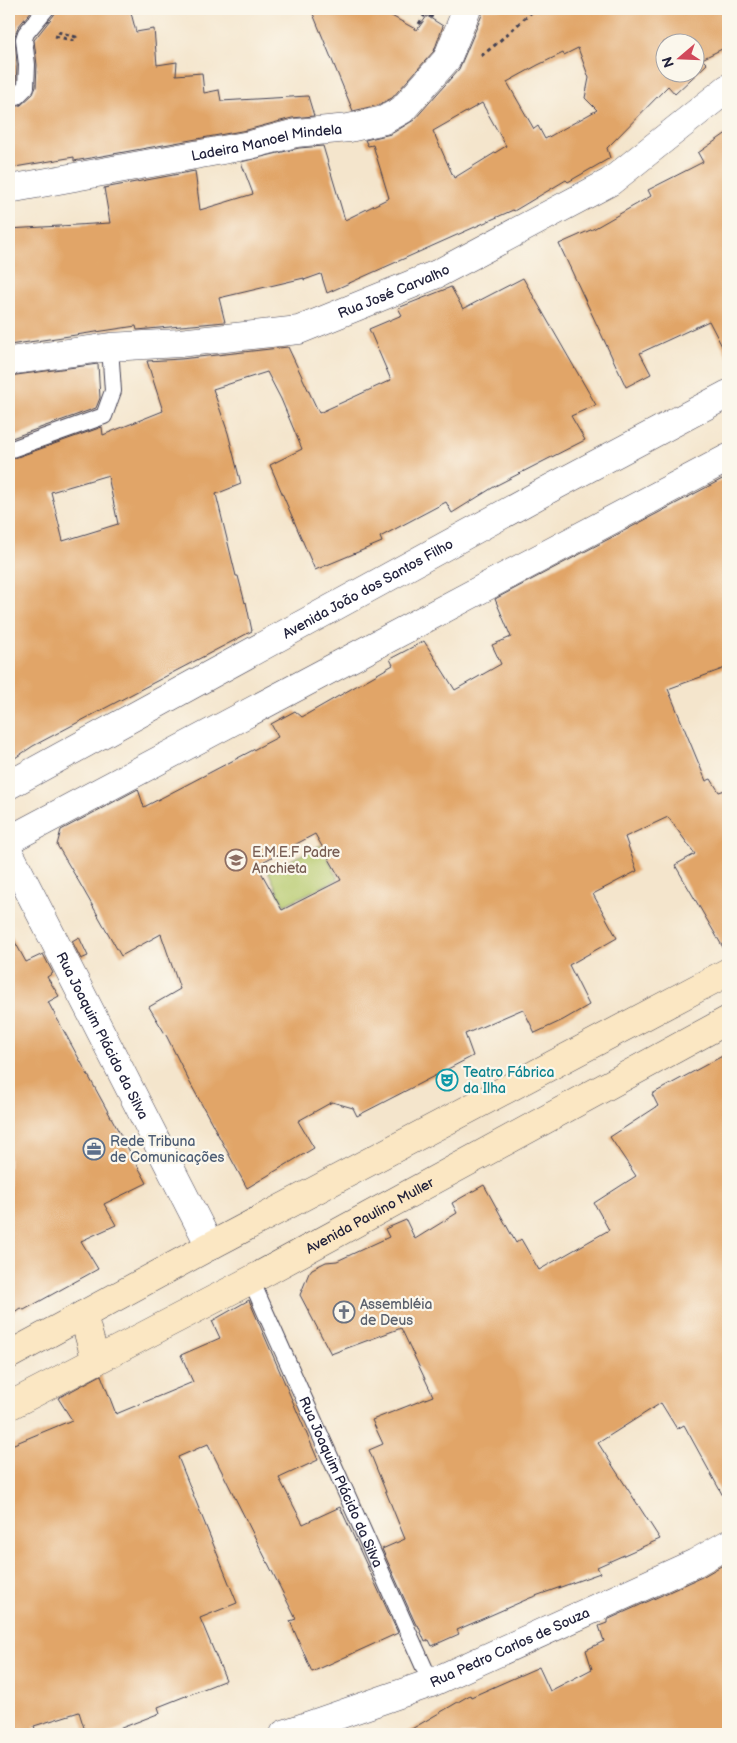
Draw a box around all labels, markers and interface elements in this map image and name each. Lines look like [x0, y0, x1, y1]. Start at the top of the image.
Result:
north arrow [654, 32, 704, 82]
text: N [658, 54, 678, 70]
street label: Ladeira Manoel Mindela [190, 121, 343, 165]
street label: Rua José Carvalho [335, 261, 453, 322]
street label: Avenida João dos Santos Filho [280, 535, 456, 642]
place label: E.M.E.F Padre Anchieta [252, 844, 340, 877]
school or university icon: E.M.E.F Padre Anchieta [224, 848, 248, 872]
street label: Rua Joaquim Plácido da Silva [52, 949, 152, 1122]
place label: Teatro Fábrica da Ilha [463, 1064, 554, 1097]
theatre icon: Teatro Fábrica da Ilha [435, 1068, 459, 1092]
place label: Rede Tribuna de Comunicações [110, 1133, 225, 1166]
office icon: Rede Tribuna de Comunicações [82, 1137, 106, 1161]
street label: Avenida Paulino Muller [303, 1173, 438, 1258]
place label: Assembléia de Deus [360, 1296, 433, 1329]
church icon: Assembléia de Deus [332, 1300, 356, 1324]
street label: Rua Joaquim Plácido da Silva [295, 1394, 386, 1570]
street label: Rua Pedro Carlos de Souza [427, 1604, 593, 1691]

